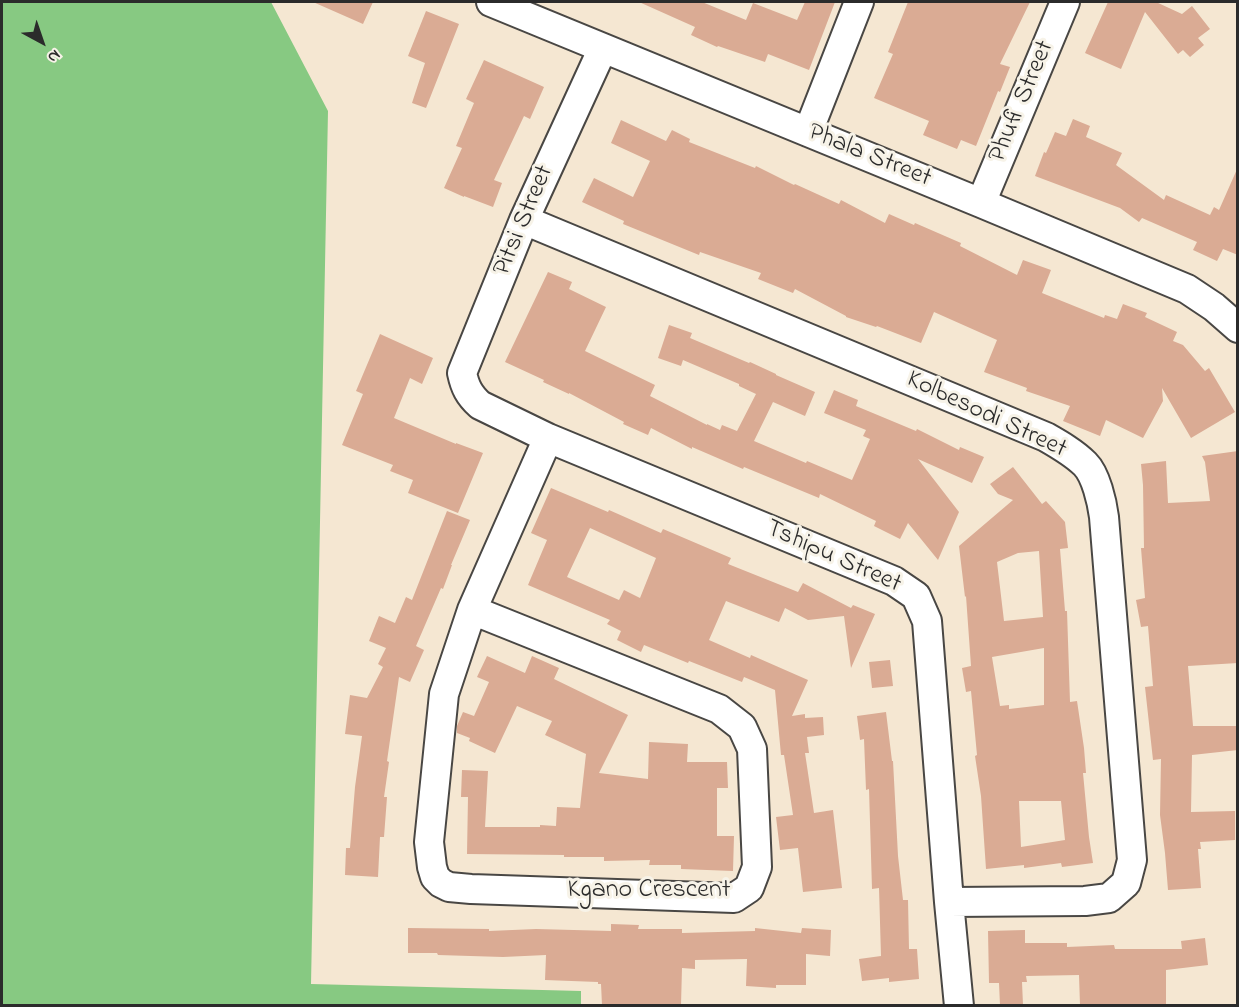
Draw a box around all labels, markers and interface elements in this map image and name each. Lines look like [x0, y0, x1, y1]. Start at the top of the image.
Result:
north arrow [12, 12, 72, 72]
street label: Phufi Street [983, 36, 1063, 168]
text: N [42, 43, 65, 68]
street label: Phala Street [803, 118, 935, 196]
street label: Pitsi Street [488, 161, 562, 281]
street label: Kolbesodi Street [901, 365, 1071, 467]
street label: Tshipu Street [761, 514, 905, 602]
street label: Kgano Crescent [567, 876, 731, 908]

